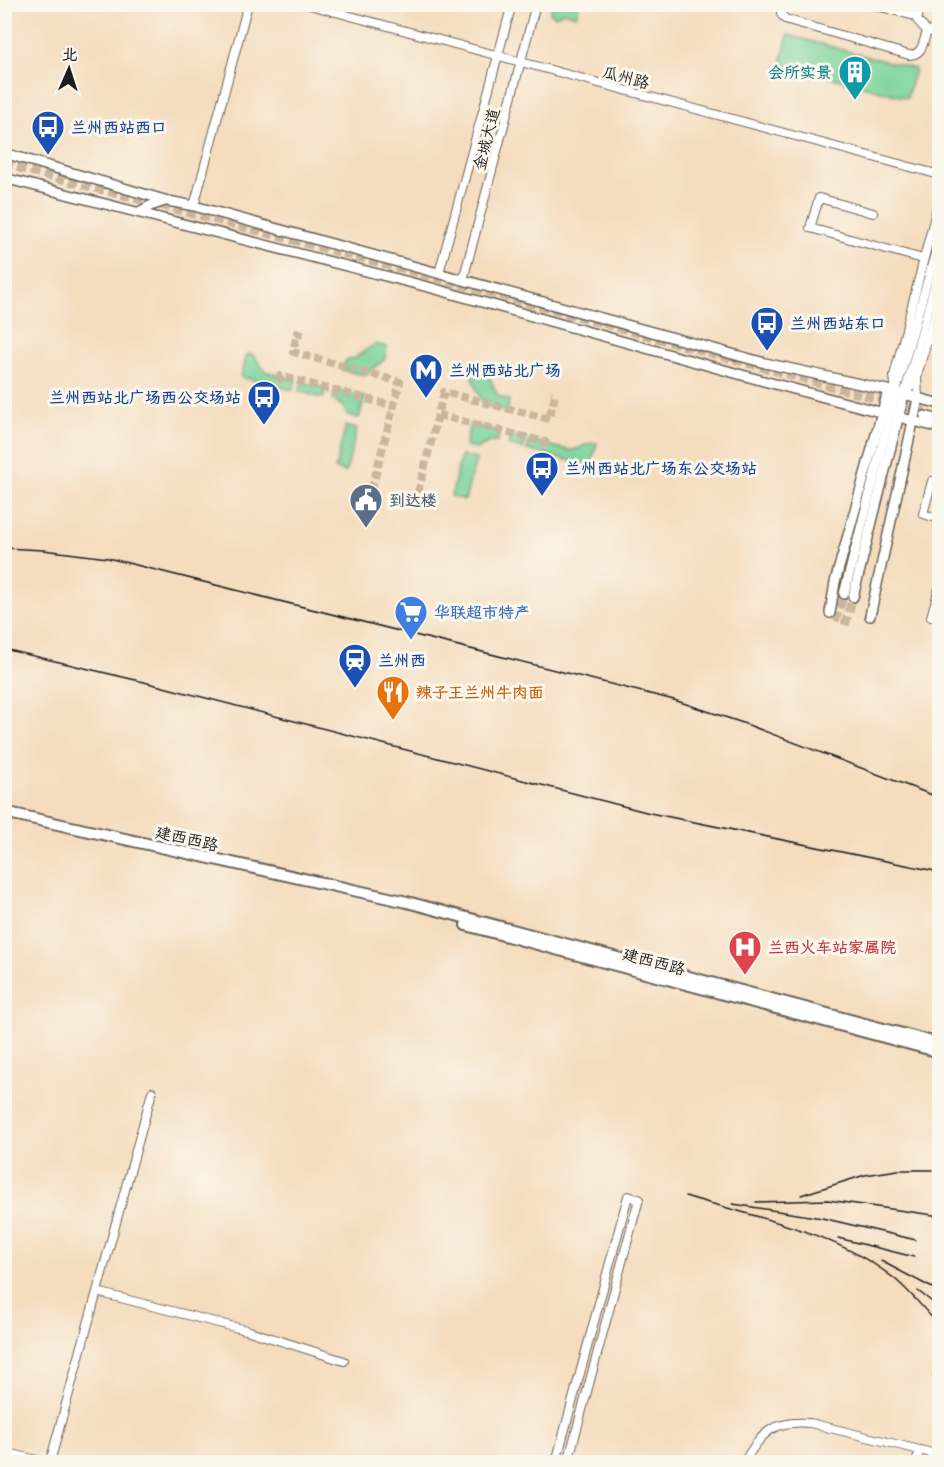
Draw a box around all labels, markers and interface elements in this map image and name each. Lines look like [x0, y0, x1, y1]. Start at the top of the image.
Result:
north arrow [39, 39, 99, 99]
text: 北 [61, 45, 78, 65]
building icon: 会所实景 [837, 54, 873, 101]
street label: 瓜州路 [600, 62, 652, 94]
place label: 会所实景 [768, 63, 832, 83]
street label: 金城大道 [470, 106, 504, 173]
bus stop icon: 兰州西站西口 [30, 109, 66, 156]
place label: 兰州西站西口 [71, 118, 167, 138]
bus stop icon: 兰州西站东口 [749, 305, 785, 352]
place label: 兰州西站东口 [790, 314, 886, 334]
metro station icon: 兰州西站北广场 [408, 352, 444, 399]
place label: 兰州西站北广场 [449, 361, 561, 381]
bus stop icon: 兰州西站北广场西公交场站 [246, 379, 282, 426]
place label: 兰州西站北广场西公交场站 [49, 388, 241, 408]
bus stop icon: 兰州西站北广场东公交场站 [524, 450, 560, 497]
place label: 兰州西站北广场东公交场站 [565, 459, 757, 479]
public building icon: 到达楼 [348, 482, 384, 529]
place label: 到达楼 [389, 491, 437, 511]
supermarket icon: 华联超市特产 [393, 594, 429, 641]
place label: 华联超市特产 [434, 603, 530, 623]
station icon: 兰州西 [337, 642, 373, 689]
place label: 兰州西 [378, 651, 426, 671]
restaurant icon: 辣子王兰州牛肉面 [375, 674, 411, 721]
place label: 辣子王兰州牛肉面 [416, 683, 544, 703]
street label: 建西西路 [153, 822, 220, 856]
hospital icon: 兰西火车站家属院 [727, 929, 763, 976]
place label: 兰西火车站家属院 [768, 938, 896, 958]
street label: 建西西路 [620, 944, 687, 980]

